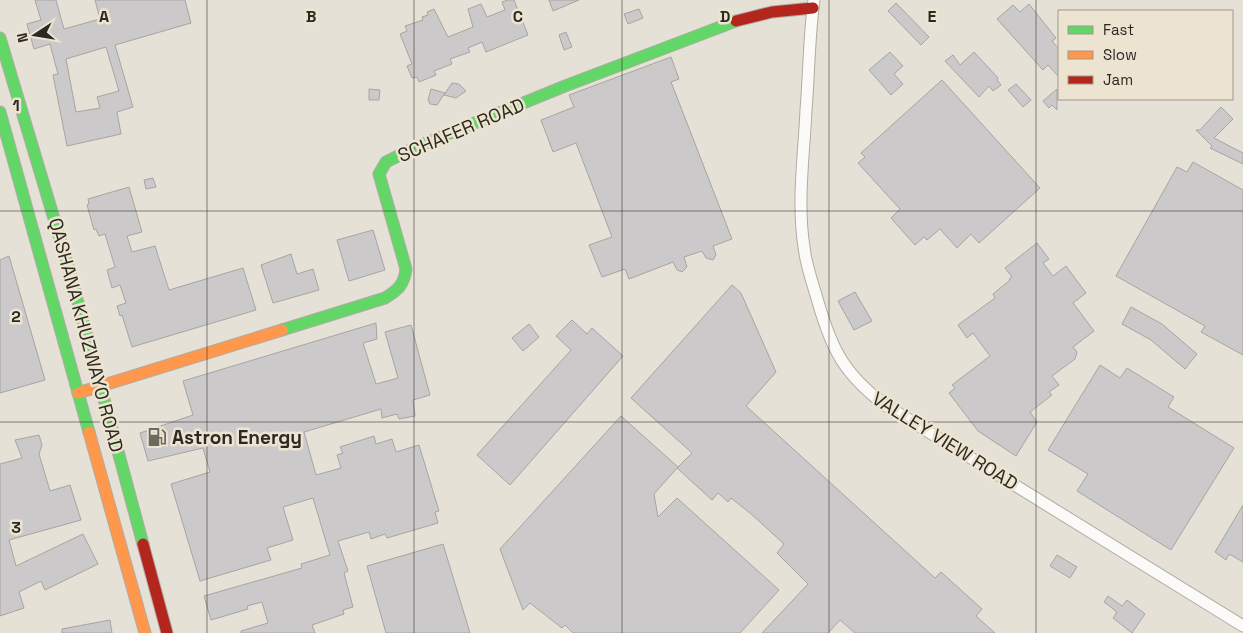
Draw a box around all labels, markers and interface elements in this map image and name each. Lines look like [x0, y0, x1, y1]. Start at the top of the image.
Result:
text: A [99, 6, 109, 27]
text: B [306, 6, 316, 27]
text: C [513, 6, 523, 27]
text: D [720, 6, 730, 27]
text: E [928, 6, 937, 27]
north arrow [10, 10, 60, 60]
legend [1058, 10, 1233, 100]
text: Fast [1103, 20, 1134, 39]
text: N [13, 31, 32, 44]
text: Slow [1103, 45, 1137, 64]
text: Jam [1103, 70, 1133, 89]
street label: SCHAFER ROAD [394, 92, 528, 168]
text: 1 [12, 95, 20, 116]
street label: QASHANA KHUZWAYO ROAD [43, 215, 129, 455]
text: 2 [11, 306, 21, 327]
street label: VALLEY VIEW ROAD [867, 386, 1023, 496]
place label: Astron Energy [172, 425, 302, 450]
fuel station icon: Astron Energy [146, 426, 168, 448]
text: 3 [11, 517, 21, 538]

